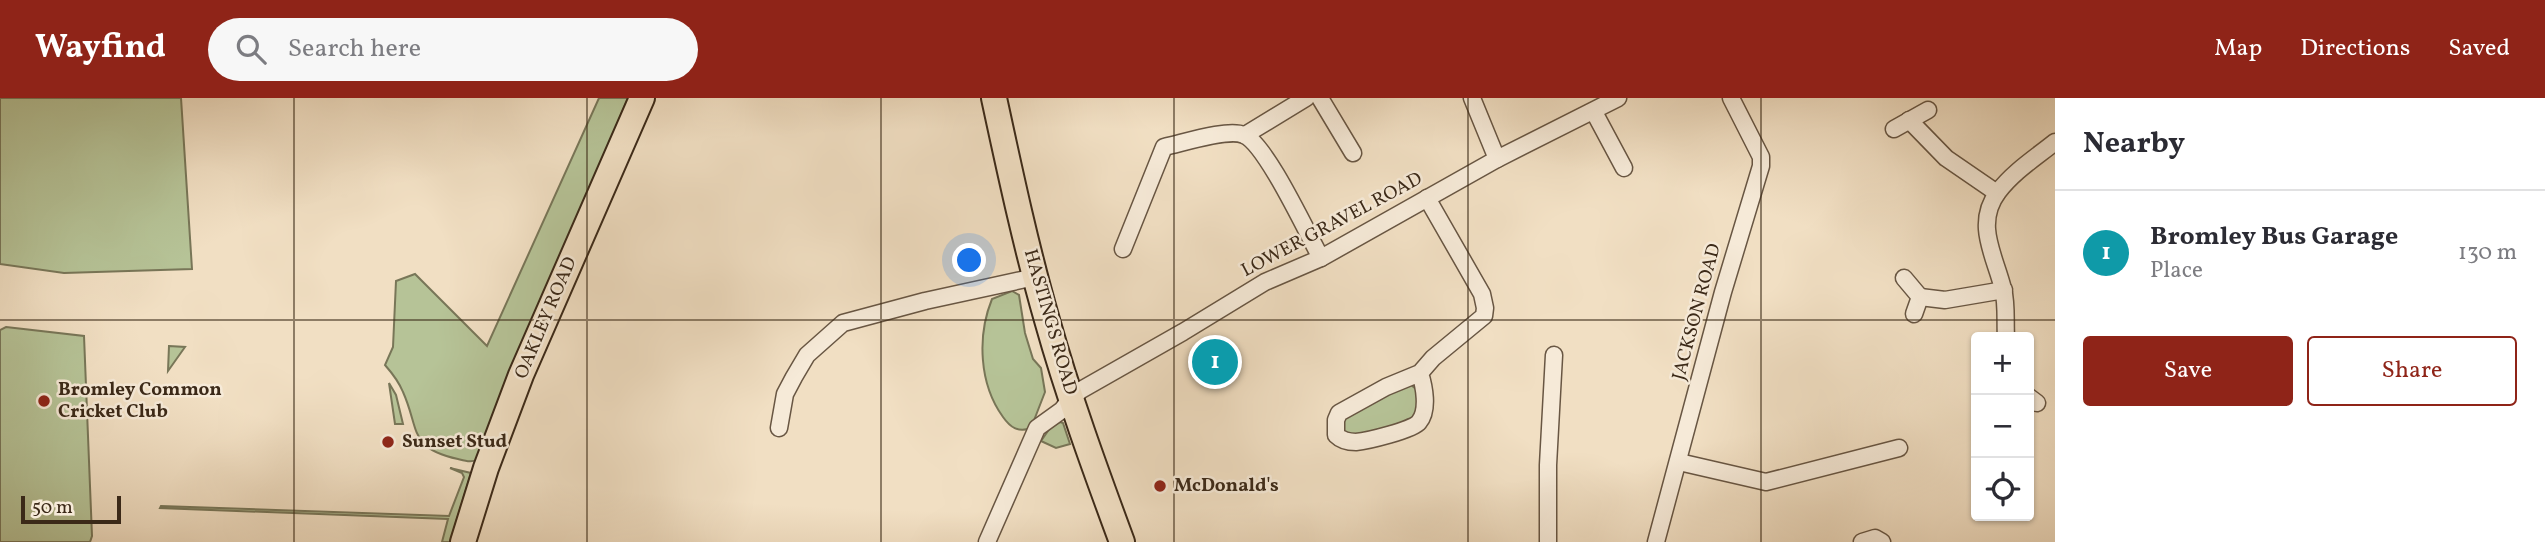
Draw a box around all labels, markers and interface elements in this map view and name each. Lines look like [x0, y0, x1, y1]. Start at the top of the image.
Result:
search box [208, 18, 698, 81]
text: Wayfind [35, 26, 166, 72]
icon: search [232, 30, 270, 68]
text: Search here [288, 31, 421, 67]
text: Map [2214, 32, 2262, 66]
text: Directions [2300, 32, 2410, 66]
text: Saved [2448, 32, 2510, 66]
text: Nearby [2083, 123, 2185, 165]
street label: LOWER GRAVEL ROAD [1237, 166, 1427, 284]
text: Bromley Bus Garage [2150, 219, 2398, 255]
text: 1 [2101, 237, 2111, 269]
text: 130 m [2458, 237, 2517, 269]
street label: JACKSON ROAD [1666, 241, 1728, 383]
your location [952, 243, 986, 277]
street label: HASTINGS ROAD [1017, 246, 1083, 398]
street label: OAKLEY ROAD [509, 253, 583, 383]
text: Place [2150, 255, 2203, 287]
map controls [1971, 332, 2034, 521]
button: + [1971, 332, 2034, 395]
pin: 1 [1192, 336, 1238, 388]
button: Save [2083, 336, 2293, 406]
button: Share [2307, 336, 2517, 406]
place label: Bromley Common Cricket Club [58, 377, 222, 425]
marker: Bromley Common Cricket Club [36, 393, 52, 409]
button: − [1971, 395, 2034, 458]
place label: Sunset Stud [402, 429, 507, 455]
marker: Sunset Stud [380, 434, 396, 450]
button: locate [1971, 458, 2034, 521]
place label: McDonald's [1174, 473, 1279, 499]
marker: McDonald's [1152, 478, 1168, 494]
scale bar [21, 493, 121, 525]
text: 50 m [32, 495, 73, 521]

